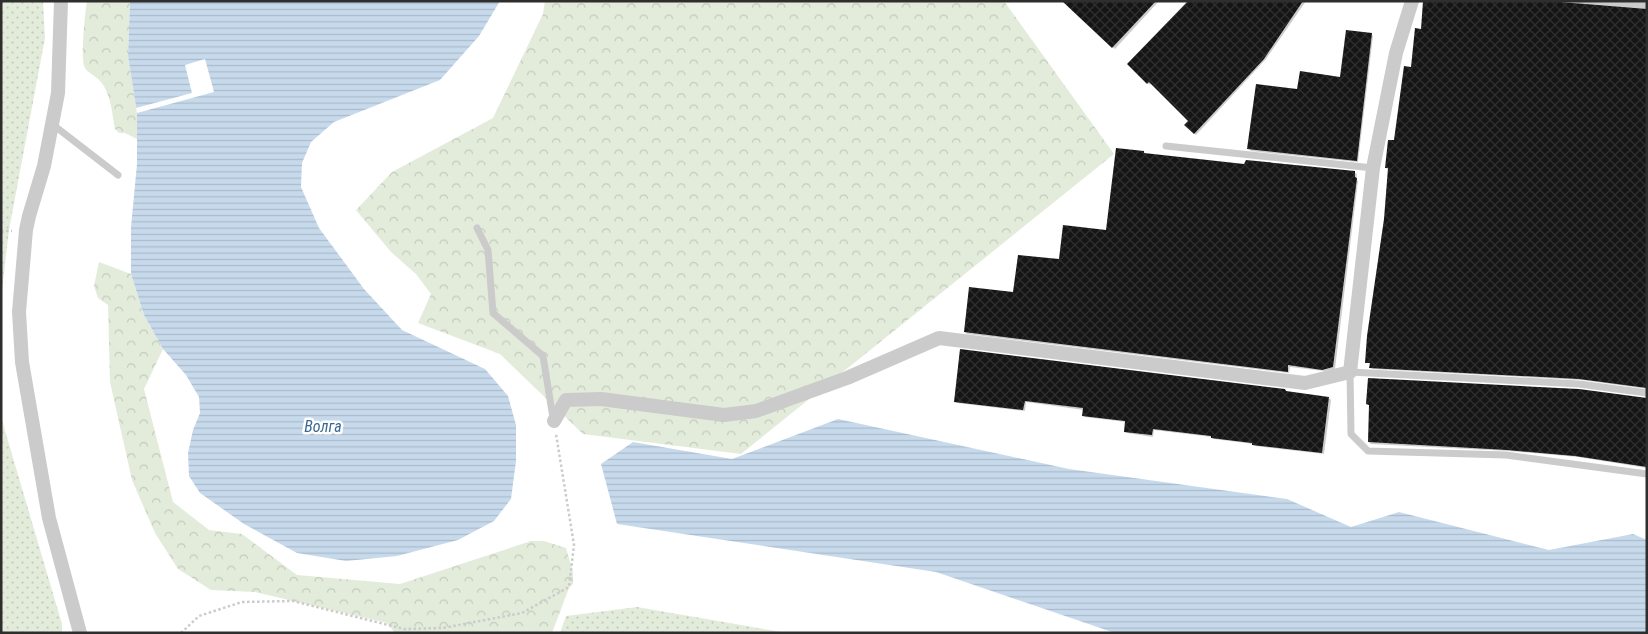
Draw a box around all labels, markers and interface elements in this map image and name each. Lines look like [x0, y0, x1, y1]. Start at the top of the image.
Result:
water label: Волга [304, 417, 342, 436]

